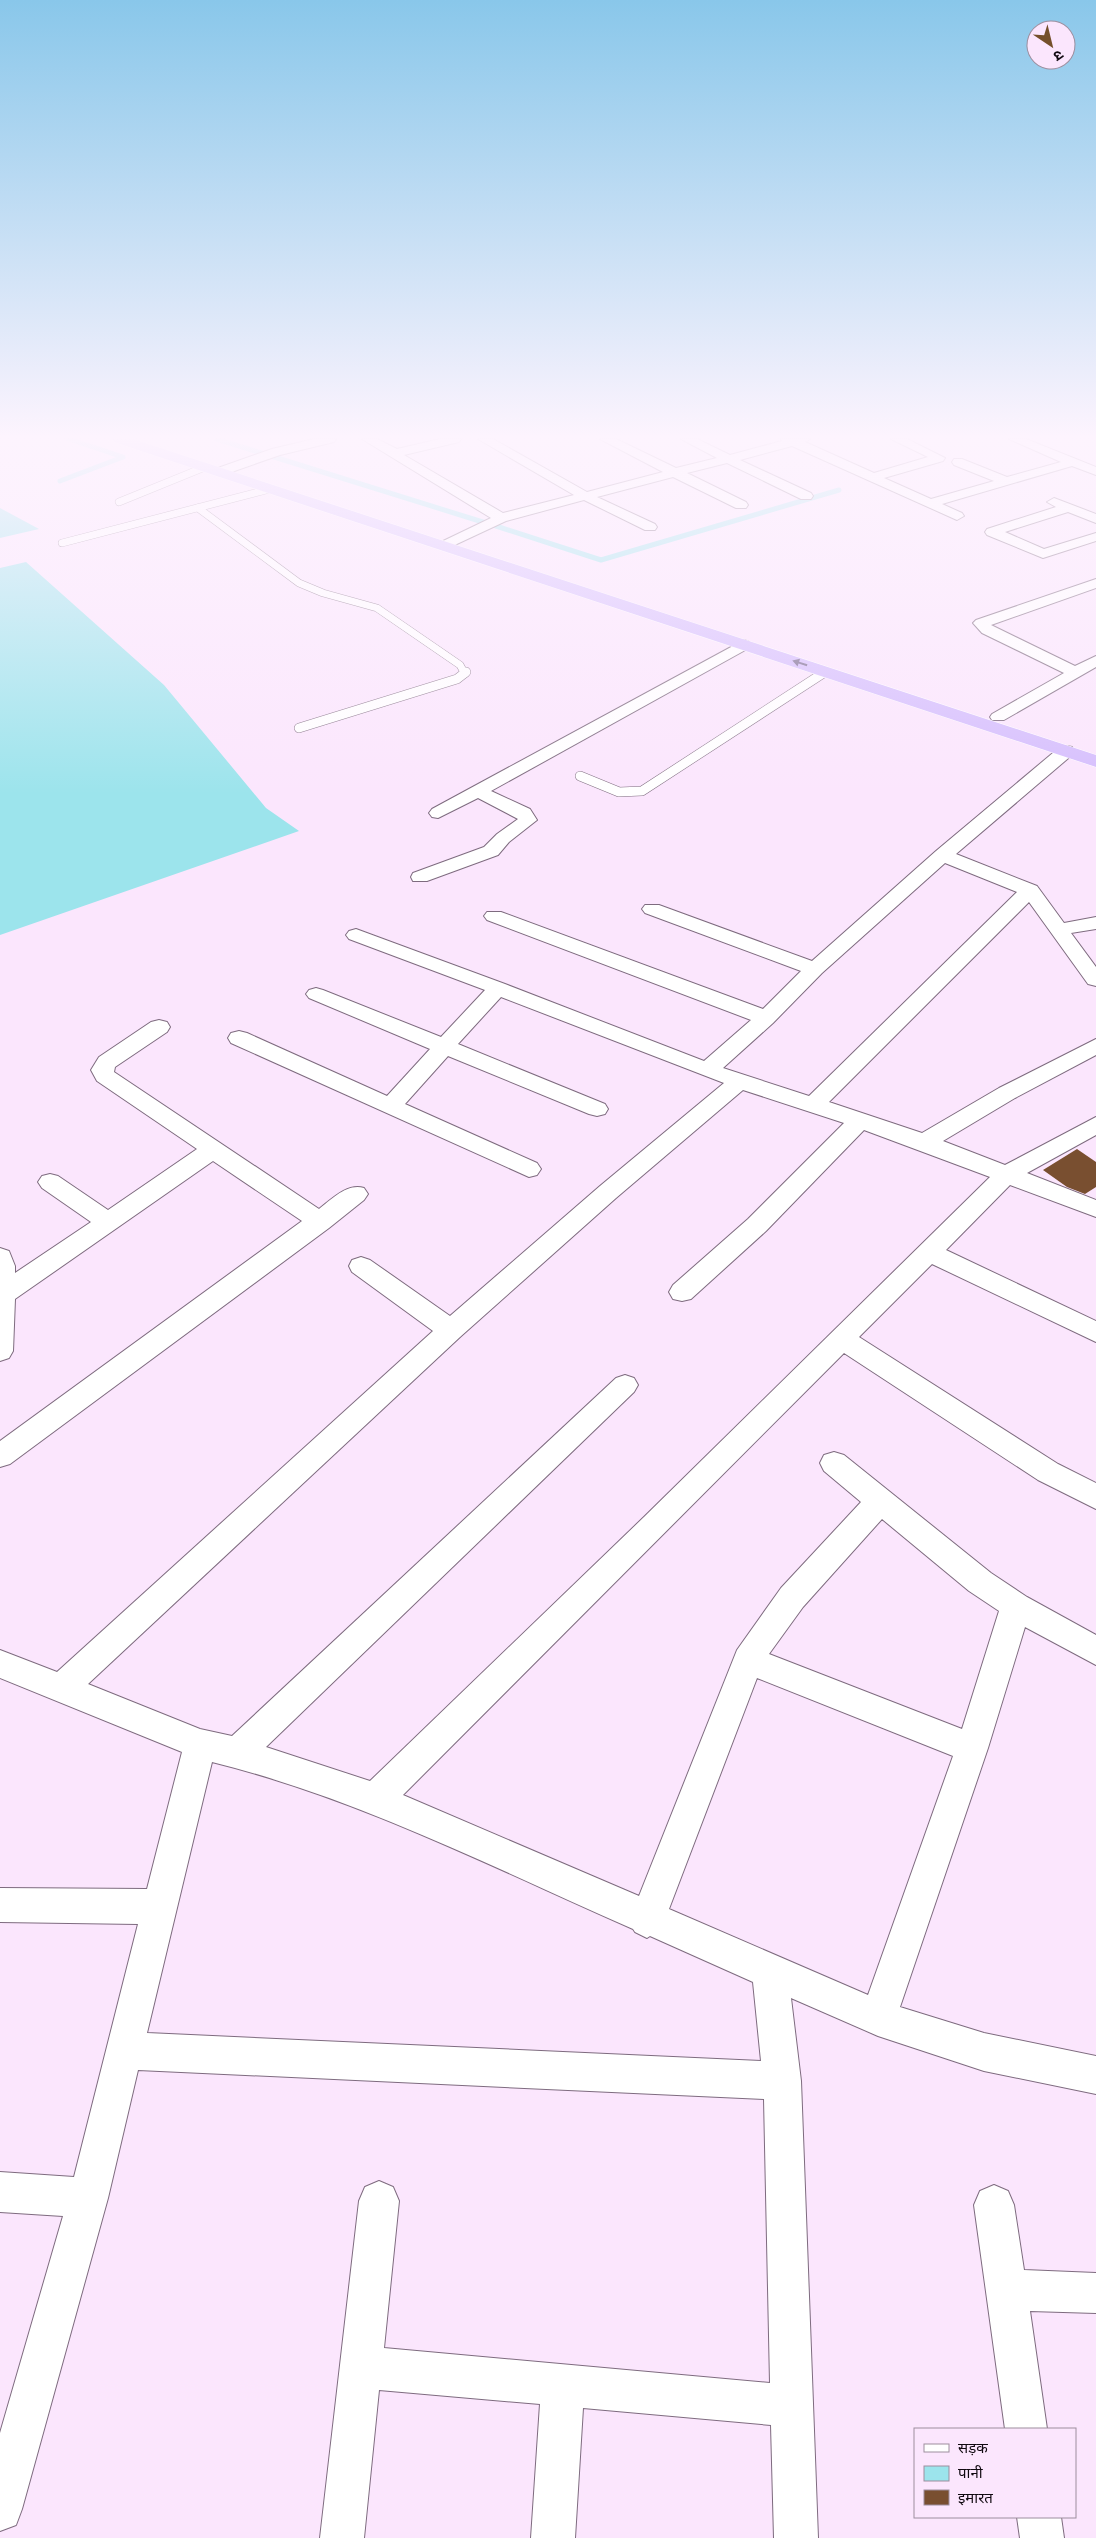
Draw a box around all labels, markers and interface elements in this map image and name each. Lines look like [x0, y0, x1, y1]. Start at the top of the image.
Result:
north arrow [1026, 20, 1076, 70]
text: उ [1049, 46, 1068, 67]
one-way arrow [793, 659, 808, 667]
legend [914, 2428, 1076, 2518]
text: सड़क [958, 2437, 988, 2457]
text: पानी [958, 2462, 984, 2482]
text: इमारत [958, 2487, 993, 2507]

